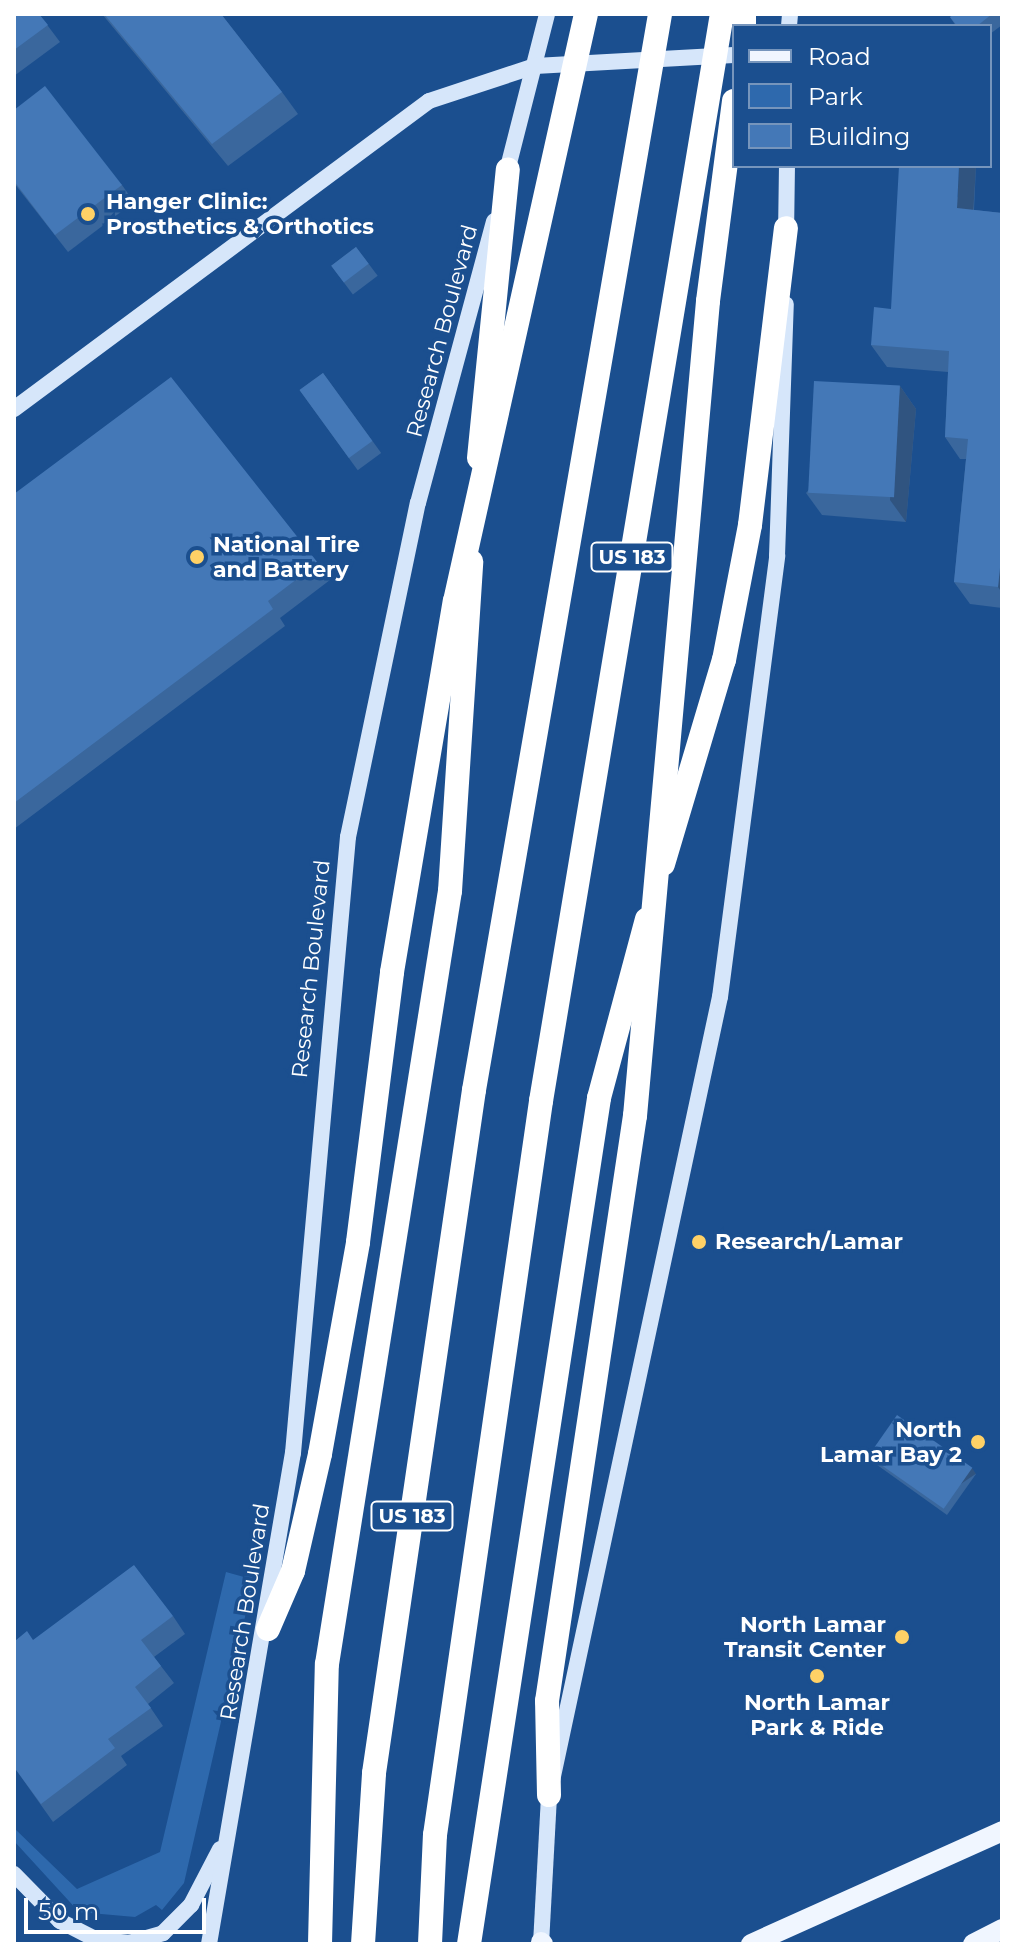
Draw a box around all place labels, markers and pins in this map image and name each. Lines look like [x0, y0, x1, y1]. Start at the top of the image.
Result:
place label: Hanger Clinic: Prosthetics & Orthotics [106, 188, 374, 240]
marker: Hanger Clinic: Prosthetics & Orthotics [77, 203, 99, 225]
place label: National Tire and Battery [213, 531, 360, 582]
marker: National Tire and Battery [188, 548, 206, 566]
place label: Research/Lamar [715, 1229, 903, 1255]
marker: Research/Lamar [690, 1233, 708, 1251]
place label: North Lamar Bay 2 [820, 1416, 962, 1468]
marker: North Lamar Bay 2 [969, 1433, 987, 1451]
place label: North Lamar Transit Center [724, 1611, 886, 1662]
marker: North Lamar Transit Center [893, 1628, 911, 1646]
marker: North Lamar Park & Ride [808, 1667, 826, 1685]
place label: North Lamar Park & Ride [744, 1689, 890, 1740]

